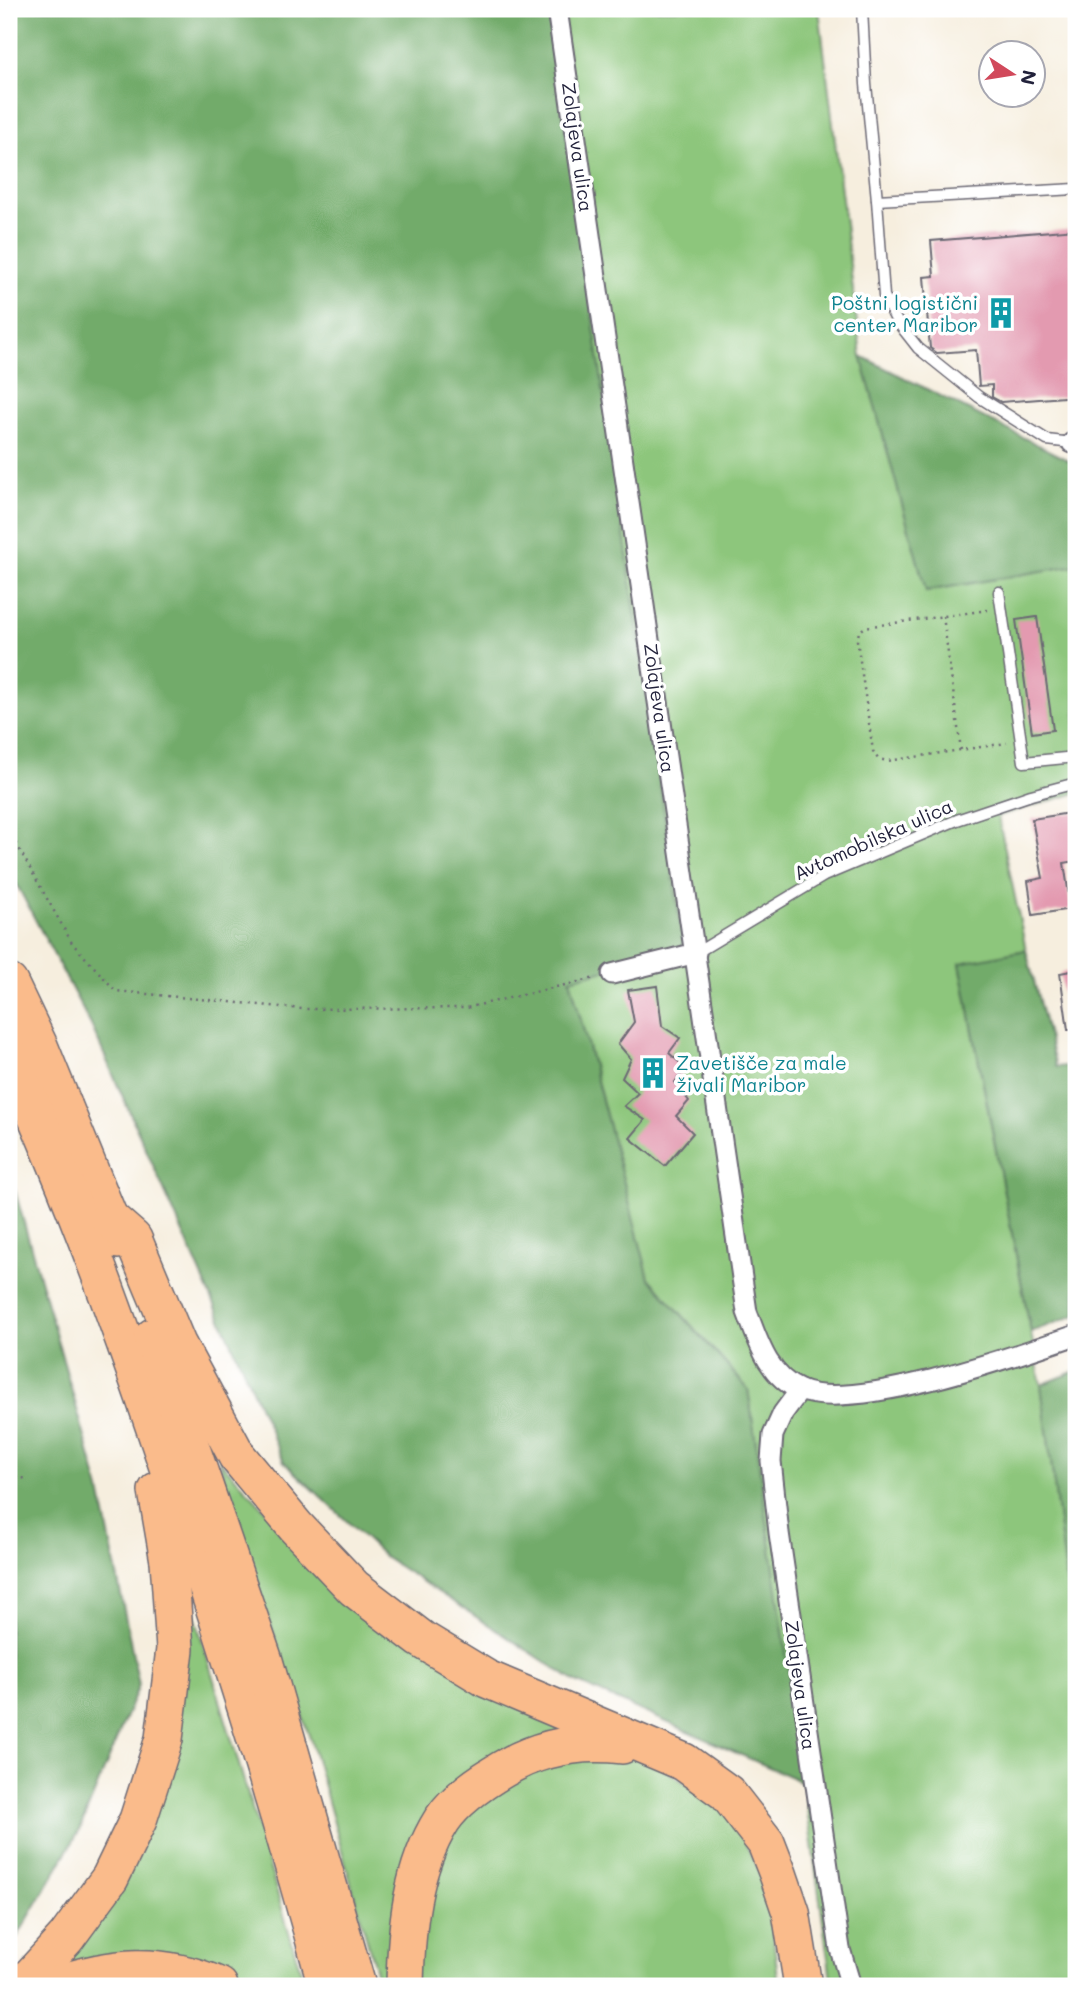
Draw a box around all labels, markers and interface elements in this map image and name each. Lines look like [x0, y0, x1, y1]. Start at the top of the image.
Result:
north arrow [976, 38, 1046, 108]
text: N [1015, 68, 1043, 87]
street label: Zolajeva ulica [557, 81, 599, 213]
place label: Poštni logistični center Maribor [831, 290, 978, 337]
building icon: Poštni logistični center Maribor [984, 296, 1018, 330]
street label: Zolajeva ulica [639, 642, 681, 774]
street label: Avtomobilska ulica [790, 793, 956, 885]
place label: Zavetišče za male živali Maribor [676, 1050, 847, 1097]
building icon: Zavetišče za male živali Maribor [636, 1056, 670, 1090]
street label: Zolajeva ulica [780, 1619, 822, 1751]

